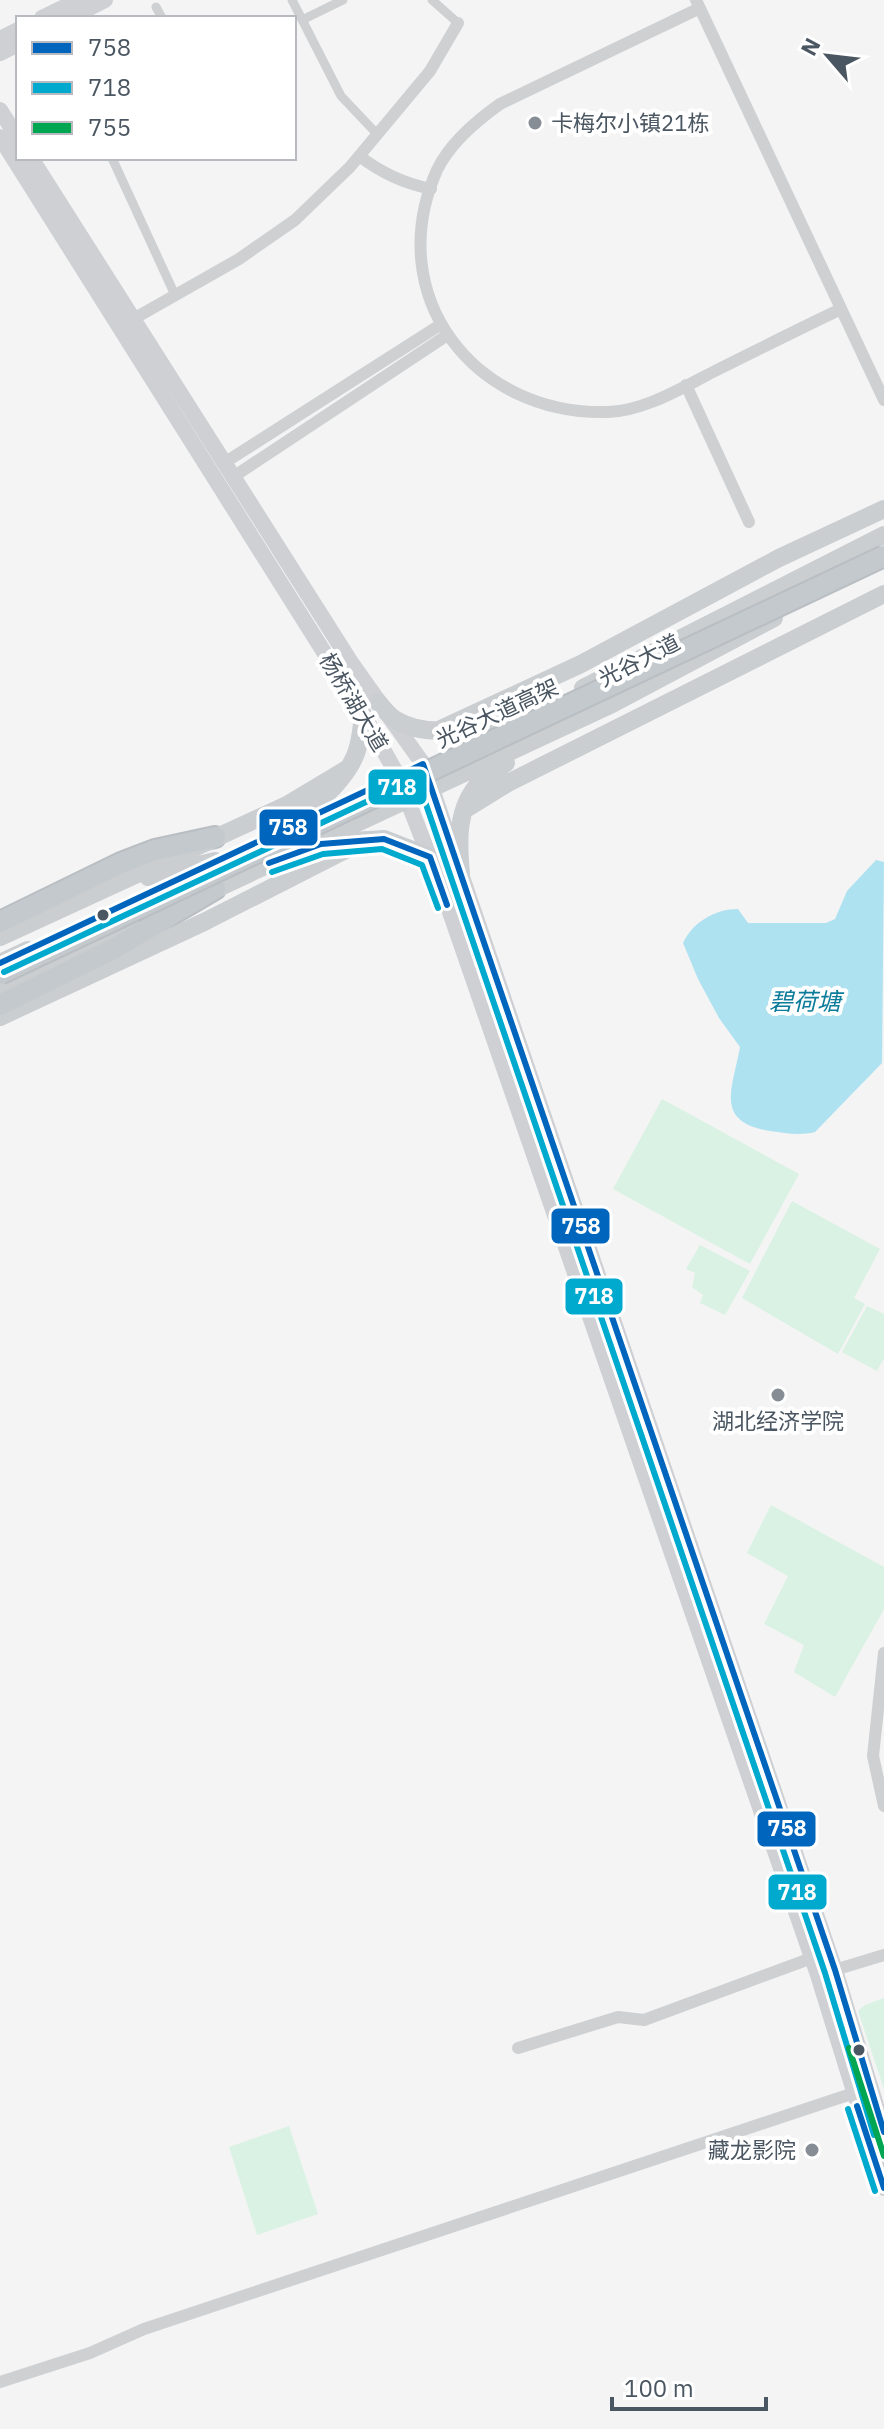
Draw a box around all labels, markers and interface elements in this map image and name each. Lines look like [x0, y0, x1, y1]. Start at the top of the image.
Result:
legend [16, 16, 296, 160]
north arrow [788, 16, 868, 96]
text: 758 [88, 31, 131, 63]
text: N [793, 33, 826, 60]
text: 718 [88, 71, 131, 103]
place label: 卡梅尔小镇21栋 [551, 108, 709, 137]
text: 755 [88, 111, 131, 143]
marker: 卡梅尔小镇21栋 [526, 114, 544, 132]
street label: 光谷大道 [593, 627, 685, 692]
street label: 杨桥湖大道 [314, 647, 395, 756]
street label: 光谷大道高架 [431, 672, 563, 754]
line badge: 718 [367, 768, 428, 806]
text: 718 [377, 772, 417, 801]
line badge: 758 [258, 808, 319, 847]
text: 758 [268, 812, 308, 841]
unlabelled marker [95, 907, 111, 923]
water label: 碧荷塘 [769, 985, 845, 1017]
line badge: 758 [550, 1207, 611, 1245]
text: 758 [561, 1211, 601, 1240]
line badge: 718 [564, 1277, 624, 1316]
text: 718 [574, 1281, 614, 1310]
marker: 湖北经济学院 [769, 1386, 787, 1404]
place label: 湖北经济学院 [712, 1406, 844, 1435]
line badge: 758 [756, 1810, 817, 1848]
text: 758 [767, 1813, 807, 1842]
line badge: 718 [767, 1873, 828, 1911]
text: 718 [777, 1877, 817, 1906]
unlabelled marker [851, 2042, 867, 2058]
place label: 藏龙影院 [708, 2135, 796, 2164]
marker: 藏龙影院 [803, 2141, 821, 2159]
scale bar [612, 2361, 766, 2411]
text: 100 m [624, 2372, 694, 2404]

